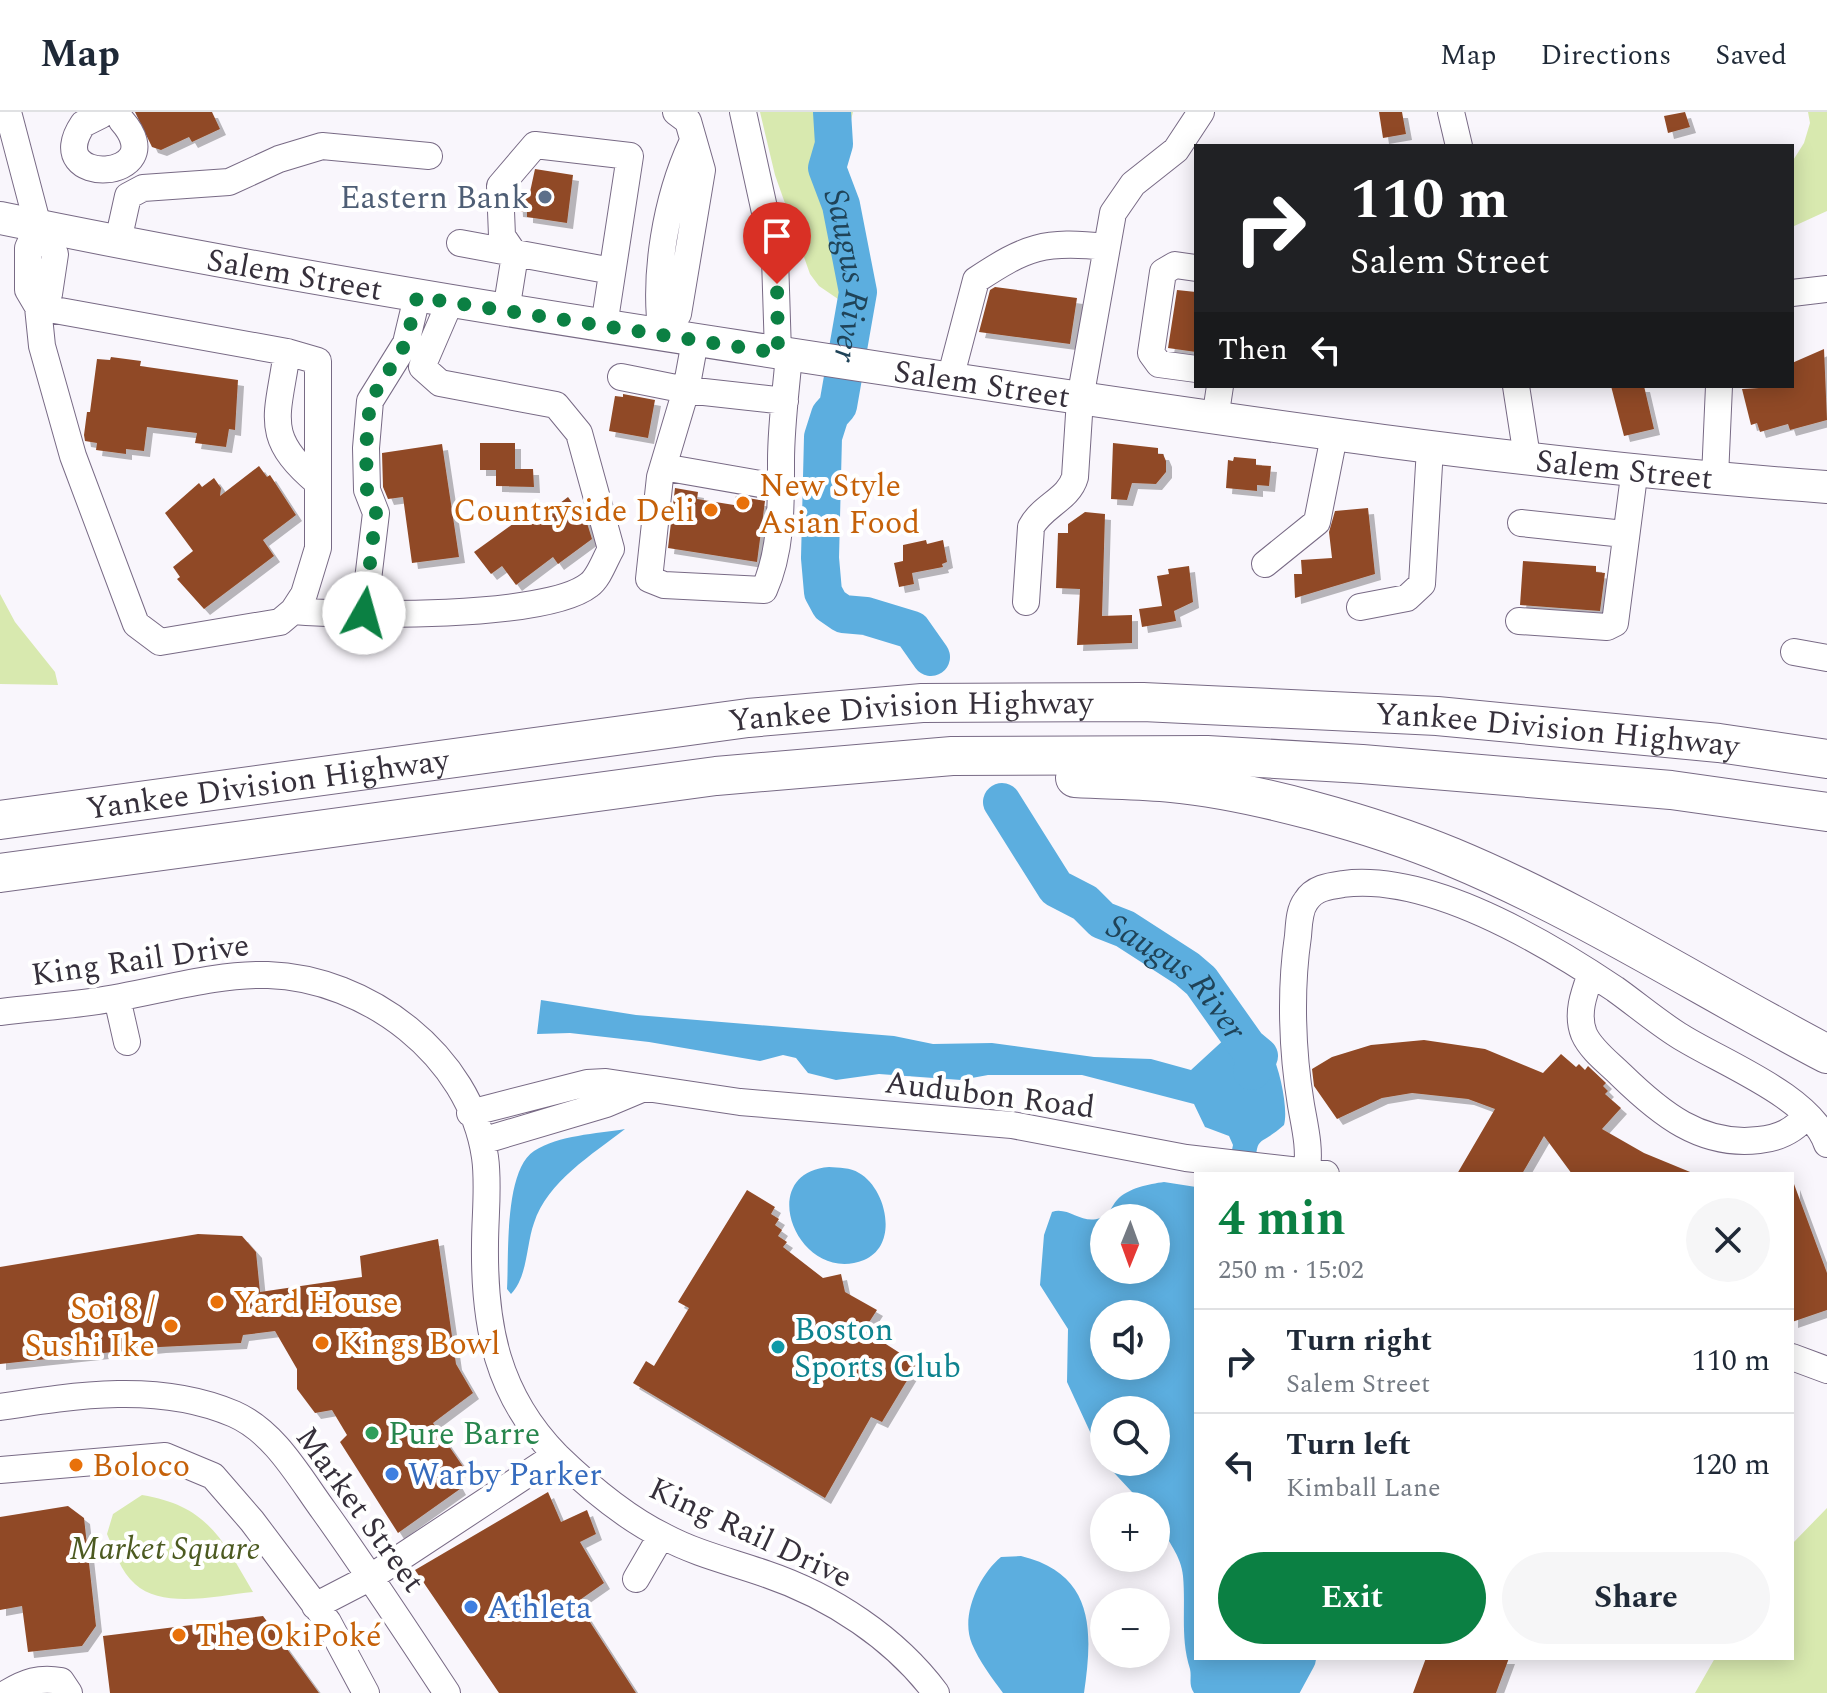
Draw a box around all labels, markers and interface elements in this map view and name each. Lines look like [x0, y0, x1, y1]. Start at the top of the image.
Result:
text: Map [40, 26, 120, 84]
text: Map [1440, 34, 1497, 77]
text: Directions [1541, 34, 1671, 77]
text: Saved [1715, 34, 1787, 77]
text: 110 m [1350, 158, 1509, 243]
place label: Eastern Bank [340, 174, 529, 223]
icon: right [1218, 176, 1322, 280]
water label: Saugus River [809, 181, 882, 366]
marker: Eastern Bank [536, 188, 554, 206]
pin [743, 202, 811, 284]
icon: arrive [755, 214, 799, 258]
text: Salem Street [1350, 235, 1550, 290]
street label: Salem Street [203, 236, 386, 315]
text: Then [1218, 327, 1288, 373]
icon: left [1304, 328, 1348, 372]
street label: Salem Street [890, 347, 1073, 422]
street label: Salem Street [1533, 437, 1715, 504]
place label: New Style Asian Food [759, 462, 920, 548]
place label: Countryside Deli [453, 487, 695, 536]
marker: New Style Asian Food [734, 494, 752, 512]
marker: Countryside Deli [702, 501, 720, 519]
position arrow [322, 571, 406, 655]
street label: Yankee Division Highway [725, 679, 1095, 746]
street label: Yankee Division Highway [1374, 690, 1744, 772]
street label: Yankee Division Highway [83, 736, 454, 834]
water label: Saugus River [1099, 900, 1259, 1052]
street label: King Rail Drive [28, 921, 252, 1000]
street label: Audubon Road [882, 1058, 1098, 1133]
text: 4 min [1218, 1183, 1346, 1256]
button: close [1686, 1198, 1770, 1282]
north arrow [1090, 1204, 1170, 1284]
map controls [1090, 1204, 1170, 1668]
text: 250 m · 15:02 [1218, 1250, 1364, 1290]
place label: Yard House [233, 1279, 398, 1328]
place label: Soi 8 / Sushi Ike [25, 1285, 155, 1371]
marker: Yard House [208, 1293, 226, 1311]
button: sound [1090, 1300, 1170, 1380]
place label: Boston Sports Club [794, 1306, 961, 1392]
marker: Soi 8 / Sushi Ike [162, 1317, 180, 1335]
text: Turn right [1286, 1318, 1432, 1364]
place label: Kings Bowl [338, 1320, 500, 1369]
marker: Kings Bowl [313, 1334, 331, 1352]
marker: Boston Sports Club [769, 1338, 787, 1356]
text: 110 m [1692, 1338, 1770, 1384]
icon: right [1218, 1339, 1262, 1383]
text: Salem Street [1286, 1364, 1430, 1404]
button: search [1090, 1396, 1170, 1476]
place label: Pure Barre [388, 1410, 540, 1459]
street label: Market Street [283, 1417, 437, 1603]
text: Turn left [1286, 1422, 1411, 1468]
marker: Pure Barre [363, 1424, 381, 1442]
place label: Boloco [92, 1442, 190, 1491]
text: 120 m [1692, 1442, 1770, 1488]
icon: left [1218, 1443, 1262, 1487]
place label: Warby Parker [408, 1451, 602, 1500]
marker: Boloco [67, 1456, 85, 1474]
marker: Warby Parker [383, 1465, 401, 1483]
street label: King Rail Drive [641, 1465, 860, 1602]
text: Kimball Lane [1286, 1468, 1441, 1508]
button: + [1090, 1492, 1170, 1572]
park label: Market Square [70, 1525, 260, 1574]
button: Exit [1218, 1552, 1486, 1644]
button: Share [1502, 1552, 1770, 1644]
place label: Athleta [487, 1584, 592, 1633]
button: − [1090, 1588, 1170, 1668]
marker: Athleta [462, 1598, 480, 1616]
place label: The OkiPoké [195, 1612, 382, 1661]
marker: The OkiPoké [170, 1626, 188, 1644]

